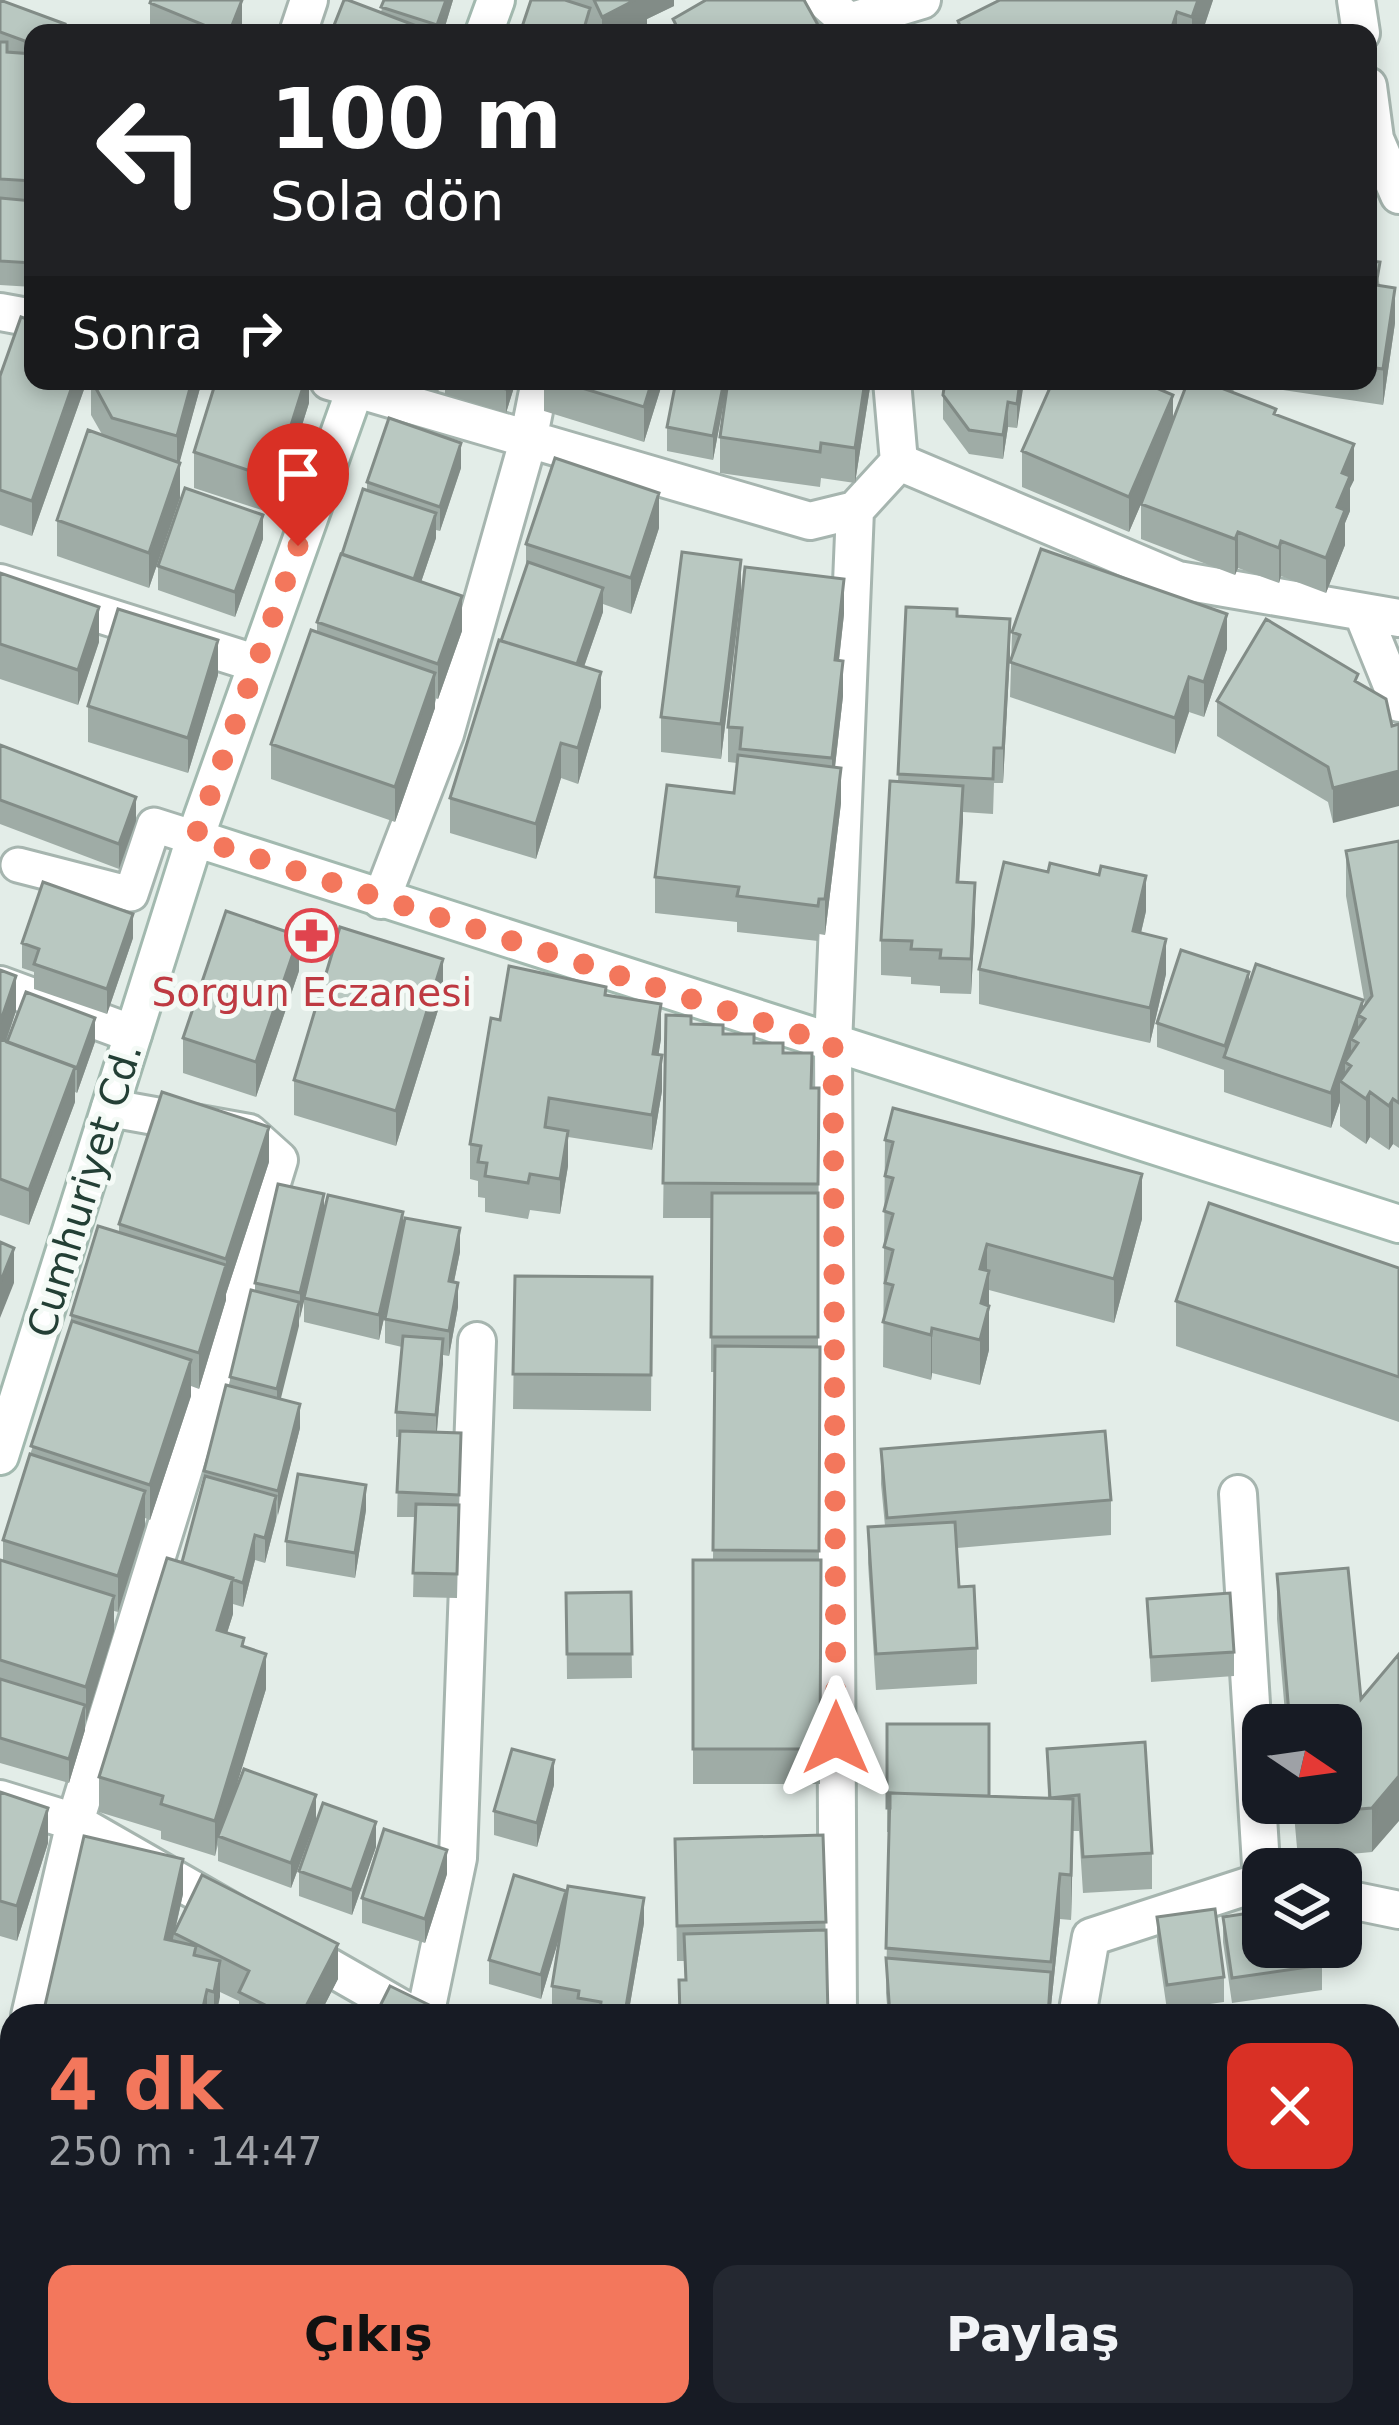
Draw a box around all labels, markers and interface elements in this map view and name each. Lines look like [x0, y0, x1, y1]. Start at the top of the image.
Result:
text: 100 m [270, 70, 562, 168]
icon: left [72, 72, 228, 228]
text: Sola dön [270, 170, 504, 233]
icon: right [227, 300, 293, 366]
text: Sonra [72, 307, 203, 360]
pin [247, 423, 349, 546]
icon: arrive [265, 441, 331, 507]
pharmacy icon: Sorgun Eczanesi [284, 907, 340, 963]
place label: Sorgun Eczanesi [152, 970, 472, 1015]
street label: Cumhuriyet Cd. [18, 1038, 151, 1343]
position arrow [773, 1675, 899, 1801]
north arrow [1242, 1704, 1362, 1824]
map controls [1242, 1704, 1362, 1968]
button: layers [1242, 1848, 1362, 1968]
text: 4 dk [48, 2042, 223, 2126]
button: close [1227, 2043, 1353, 2169]
text: 250 m · 14:47 [48, 2129, 322, 2174]
button: Çıkış [48, 2265, 689, 2403]
button: Paylaş [713, 2265, 1353, 2403]

